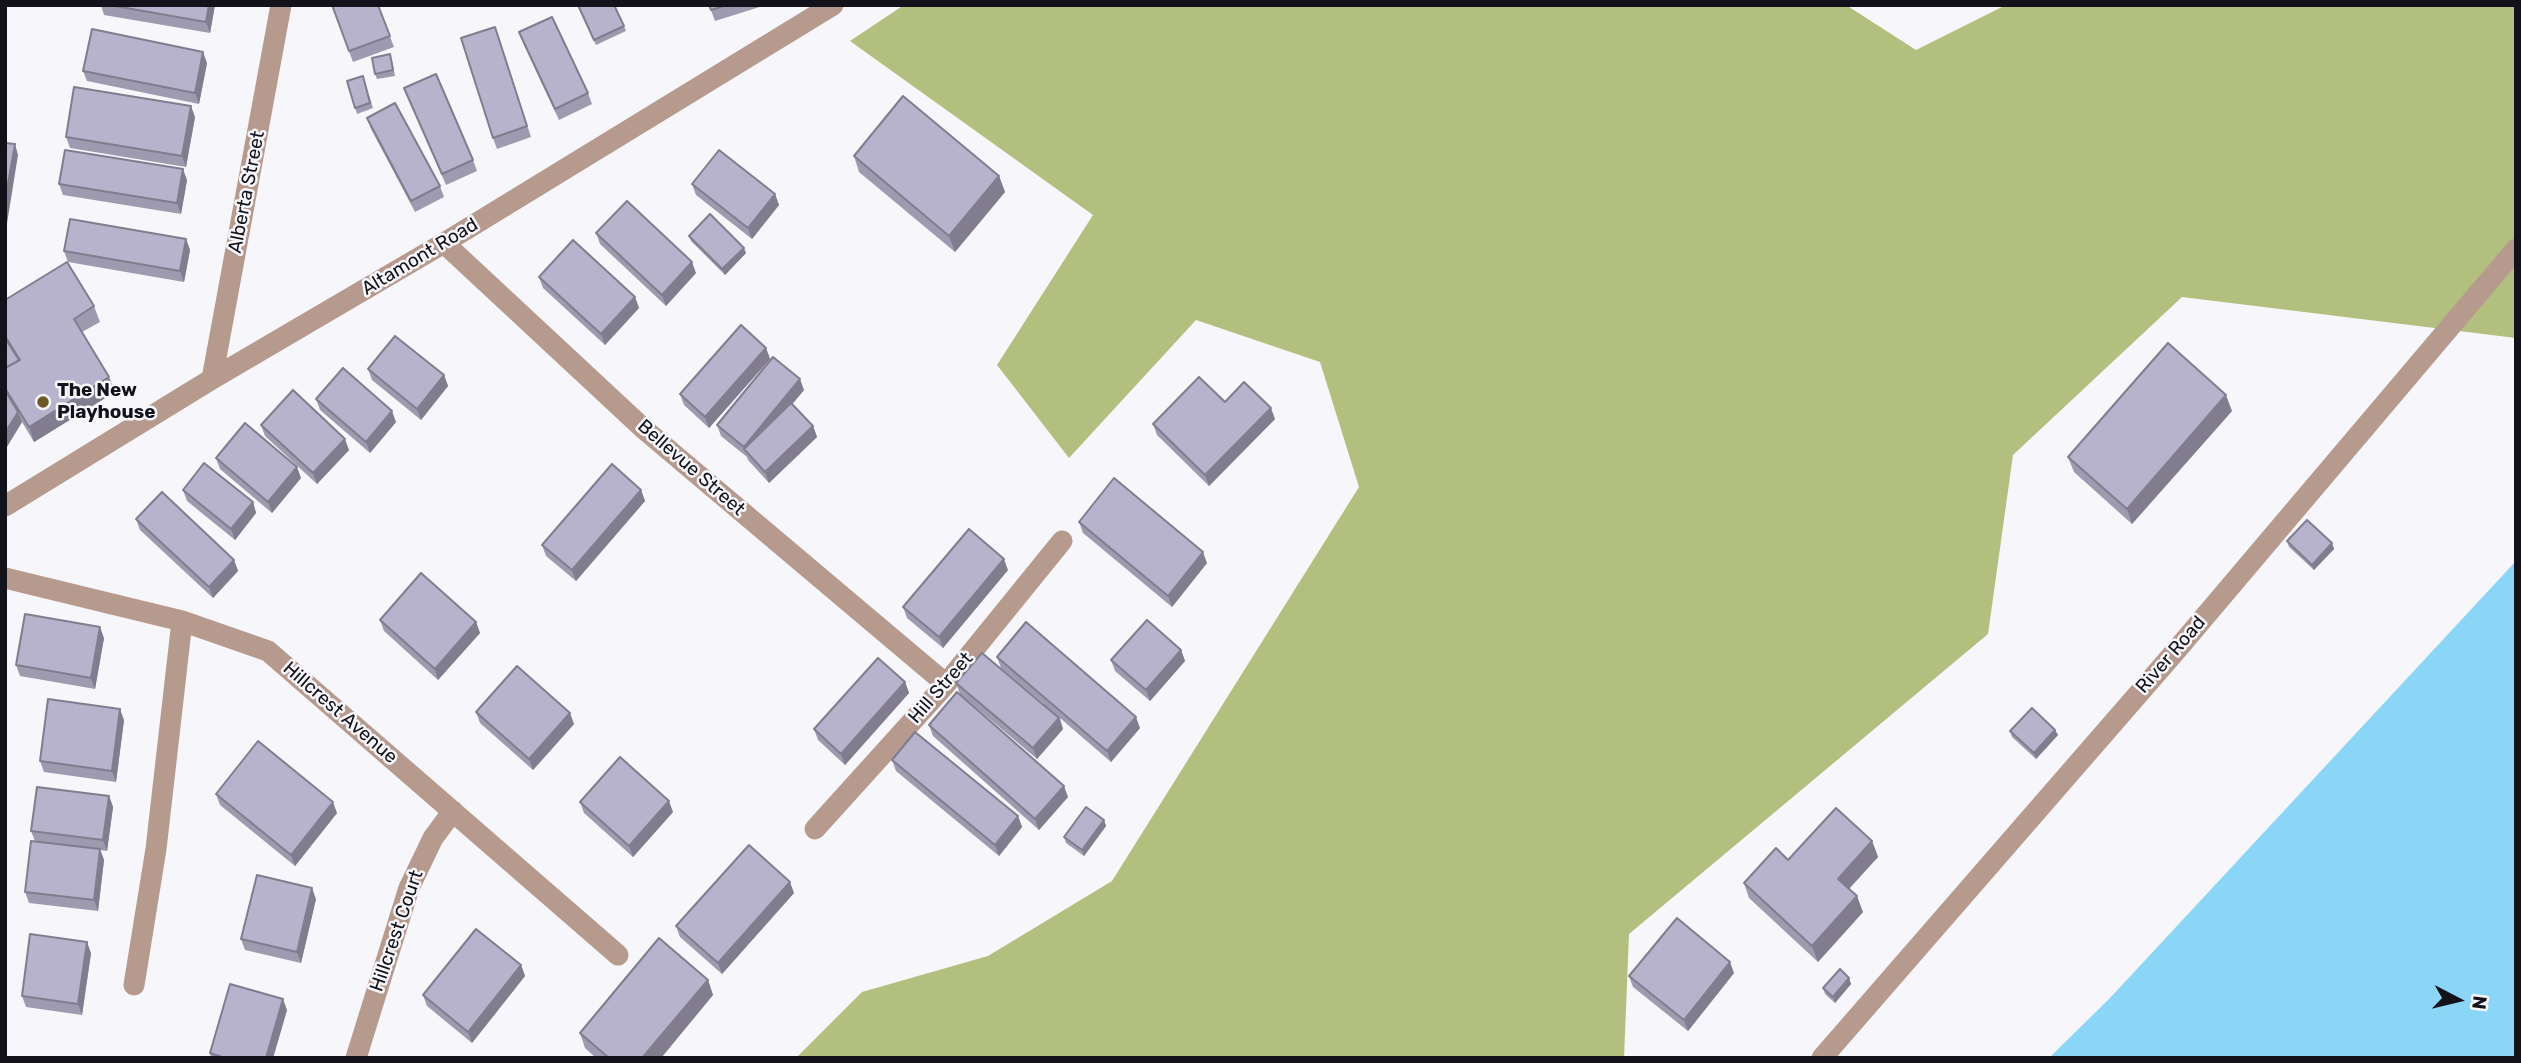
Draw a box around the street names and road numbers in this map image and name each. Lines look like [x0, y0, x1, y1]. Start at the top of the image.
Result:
street label: Alberta Street [224, 129, 270, 255]
street label: Altamont Road [358, 213, 482, 301]
street label: Bellevue Street [633, 415, 749, 521]
street label: River Road [2131, 612, 2211, 698]
street label: Hill Street [904, 648, 978, 728]
street label: Hillcrest Avenue [278, 657, 402, 769]
street label: Hillcrest Court [366, 867, 428, 995]

